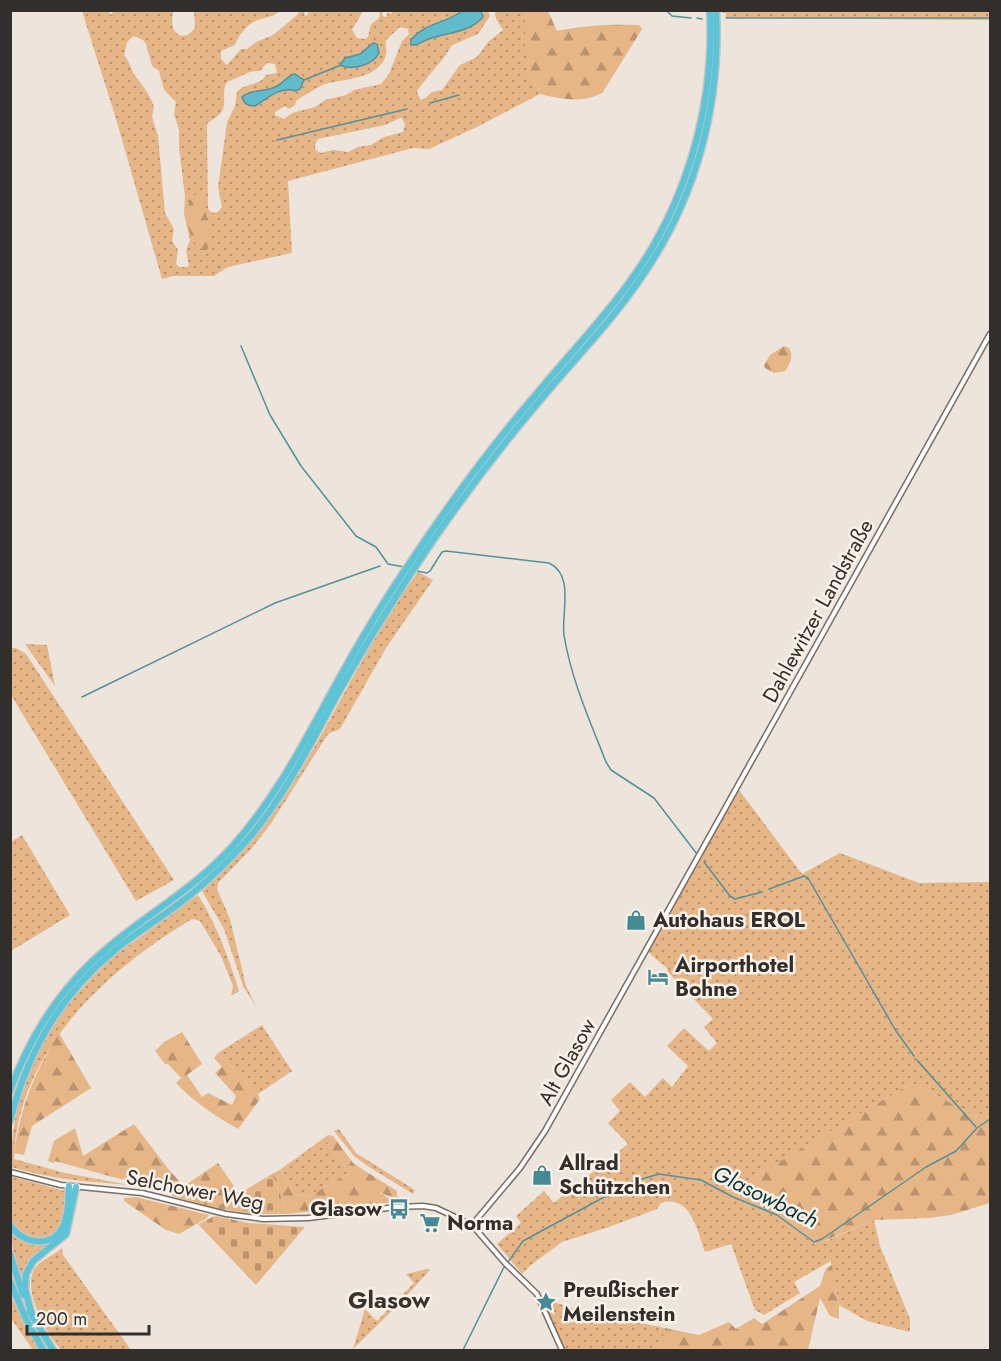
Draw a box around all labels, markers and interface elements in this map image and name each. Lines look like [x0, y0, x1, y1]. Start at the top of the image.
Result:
street label: Dahlewitzer Landstraße [755, 514, 881, 708]
place label: Autohaus EROL [652, 905, 805, 935]
shop icon: Autohaus EROL [624, 908, 648, 932]
place label: Airporthotel Bohne [674, 950, 794, 1004]
hotel icon: Airporthotel Bohne [646, 965, 670, 989]
street label: Alt Glasow [531, 1013, 604, 1111]
place label: Allrad Schützchen [558, 1148, 670, 1202]
water label: Glasowbach [708, 1157, 824, 1235]
street label: Selchower Weg [124, 1162, 266, 1218]
shop icon: Allrad Schützchen [530, 1163, 554, 1187]
place label: Glasow [310, 1194, 383, 1224]
bus stop icon: Glasow [387, 1197, 411, 1221]
place label: Norma [447, 1208, 513, 1238]
supermarket icon: Norma [418, 1211, 442, 1235]
place label: Preußischer Meilenstein [563, 1275, 679, 1329]
district label: Glasow [348, 1282, 431, 1317]
place icon: Preußischer Meilenstein [534, 1290, 558, 1314]
scale bar [27, 1298, 148, 1336]
text: 200 m [36, 1306, 87, 1332]

